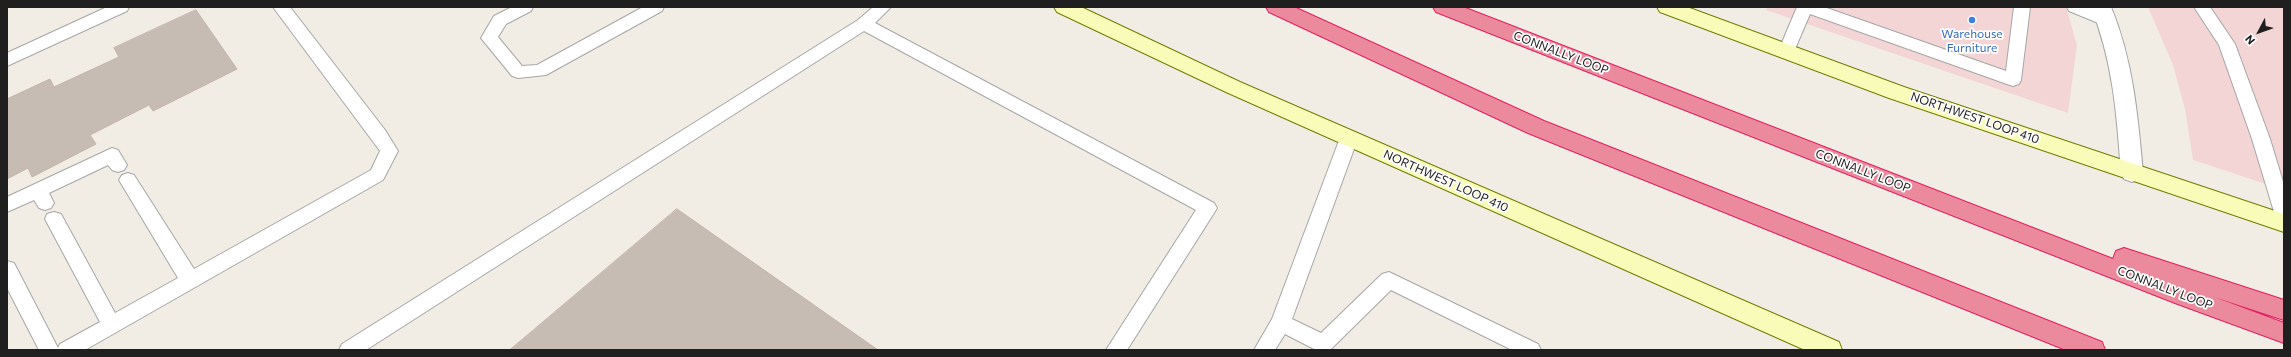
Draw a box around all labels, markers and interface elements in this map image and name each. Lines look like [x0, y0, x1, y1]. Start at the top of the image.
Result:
north arrow [2239, 12, 2279, 52]
marker: Warehouse Furniture [1967, 15, 1977, 25]
place label: Warehouse Furniture [1941, 27, 2003, 55]
street label: CONNALLY LOOP [1511, 28, 1611, 78]
text: N [2242, 33, 2257, 48]
street label: NORTHWEST LOOP 410 [1909, 89, 2041, 147]
street label: CONNALLY LOOP [1813, 146, 1913, 196]
street label: NORTHWEST LOOP 410 [1381, 147, 1511, 215]
street label: CONNALLY LOOP [2115, 263, 2215, 313]

